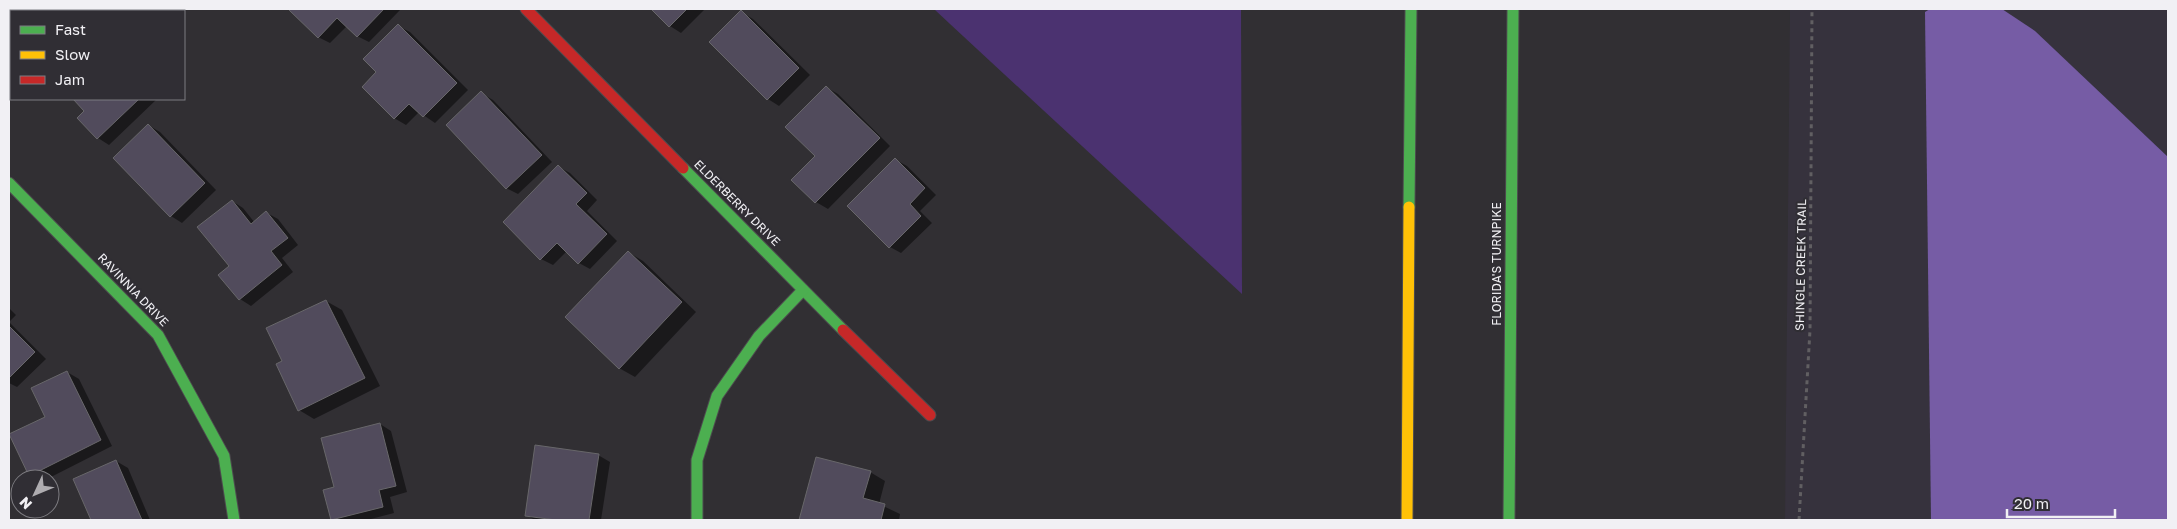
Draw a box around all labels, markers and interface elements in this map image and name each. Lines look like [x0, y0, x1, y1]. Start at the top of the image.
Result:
legend [10, 10, 185, 100]
text: Fast [55, 20, 86, 38]
text: Slow [55, 45, 90, 63]
text: Jam [55, 70, 85, 88]
street label: ELDERBERRY DRIVE [691, 156, 784, 249]
street label: SHINGLE CREEK TRAIL [1792, 199, 1809, 331]
street label: FLORIDA'S TURNPIKE [1489, 202, 1504, 326]
street label: RAVINNIA DRIVE [95, 250, 172, 329]
north arrow [10, 469, 60, 519]
scale bar [2007, 486, 2114, 518]
text: N [15, 494, 35, 513]
text: 20 m [2014, 494, 2049, 512]

